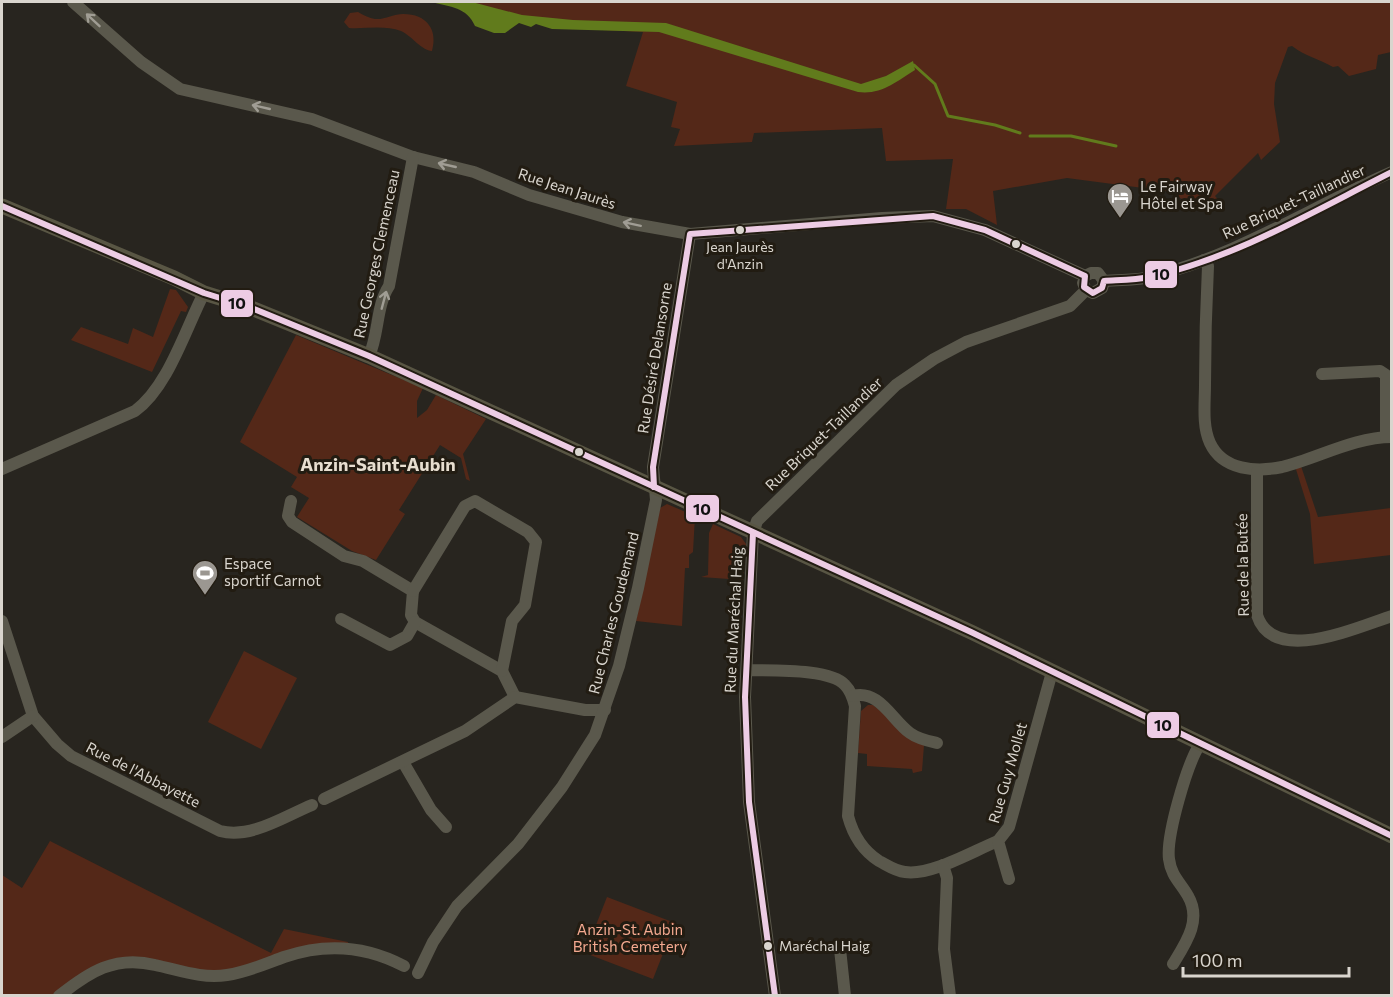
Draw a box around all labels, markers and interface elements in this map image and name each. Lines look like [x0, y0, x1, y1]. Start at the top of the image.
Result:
one-way arrow [85, 13, 100, 27]
one-way arrow [252, 101, 271, 113]
one-way arrow [437, 159, 456, 171]
street label: Rue Briquet-Taillandier [1219, 160, 1368, 242]
street label: Rue Jean Jaurès [516, 164, 619, 212]
street label: Rue Georges Clemenceau [349, 168, 403, 340]
place label: Le Fairway Hôtel et Spa [1140, 177, 1223, 212]
hotel icon: Le Fairway Hôtel et Spa [1105, 181, 1135, 219]
one-way arrow [623, 218, 642, 230]
marker: Jean Jaurès d'Anzin [734, 224, 746, 236]
place label: Jean Jaurès d'Anzin [706, 238, 774, 272]
unlabelled marker [1010, 238, 1022, 250]
line badge: 10 [1144, 260, 1178, 289]
text: 10 [1152, 264, 1170, 283]
street label: Rue Désiré Delansorne [633, 281, 675, 435]
line badge: 10 [220, 289, 254, 318]
one-way arrow [378, 291, 390, 310]
text: 10 [228, 293, 246, 312]
street label: Rue Briquet-Taillandier [761, 373, 886, 494]
unlabelled marker [573, 446, 585, 458]
district label: Anzin-Saint-Aubin [300, 453, 456, 475]
line badge: 10 [685, 494, 720, 523]
text: 10 [693, 499, 711, 518]
street label: Rue de la Butée [1232, 513, 1252, 617]
street label: Rue Charles Goudemand [584, 530, 642, 696]
street label: Rue du Maréchal Haig [720, 546, 746, 693]
place label: Espace sportif Carnot [224, 554, 321, 589]
sports icon: Espace sportif Carnot [190, 558, 220, 596]
line badge: 10 [1146, 711, 1180, 739]
text: 10 [1154, 715, 1172, 734]
street label: Rue Guy Mollet [984, 720, 1030, 825]
street label: Rue de l'Abbayette [83, 738, 204, 811]
park label: Anzin-St. Aubin British Cemetery [573, 920, 688, 955]
place label: Maréchal Haig [779, 937, 870, 954]
marker: Maréchal Haig [762, 940, 774, 952]
scale bar [1183, 940, 1350, 978]
text: 100 m [1192, 949, 1242, 971]

